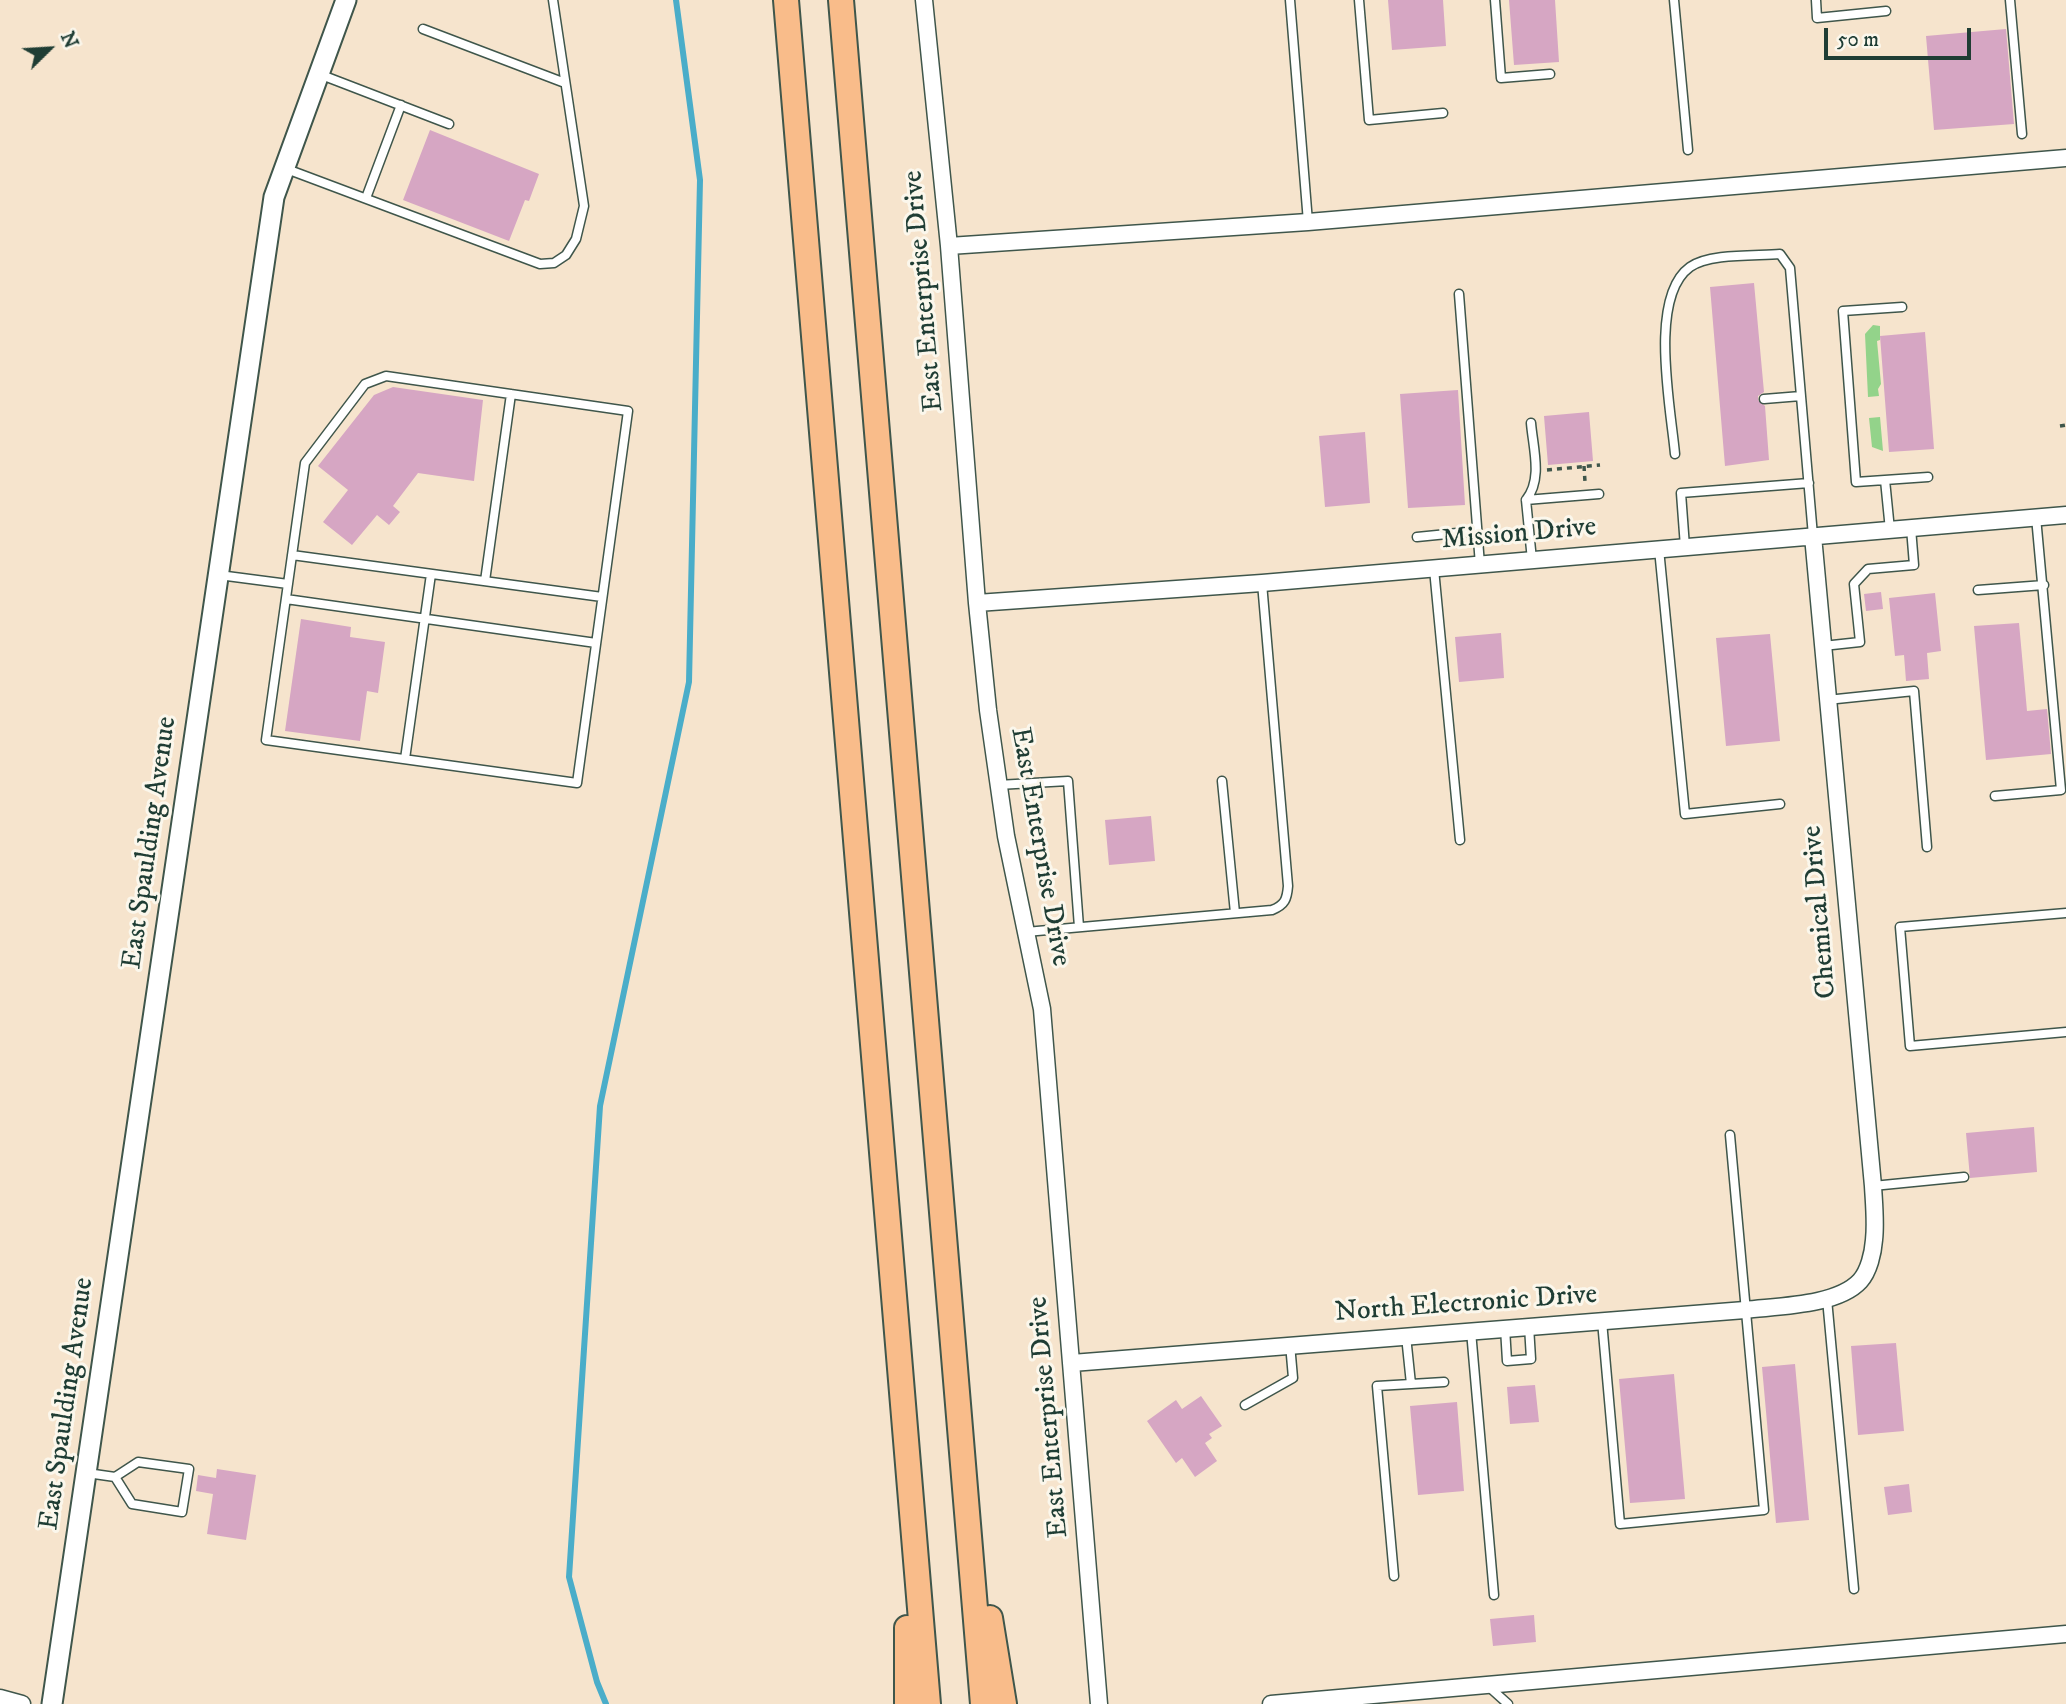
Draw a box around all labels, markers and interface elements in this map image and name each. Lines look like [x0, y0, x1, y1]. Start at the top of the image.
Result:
north arrow [14, 14, 84, 84]
scale bar [1828, 14, 1975, 58]
text: 50 m [1837, 27, 1879, 53]
text: N [55, 28, 82, 52]
street label: East Enterprise Drive [898, 169, 952, 413]
street label: Mission Drive [1440, 511, 1598, 559]
street label: East Spaulding Avenue [117, 715, 185, 971]
street label: East Enterprise Drive [1001, 725, 1077, 969]
street label: Chemical Drive [1797, 824, 1845, 1000]
street label: East Spaulding Avenue [34, 1276, 102, 1532]
street label: North Electronic Drive [1334, 1279, 1598, 1331]
street label: East Enterprise Drive [1023, 1295, 1077, 1539]

